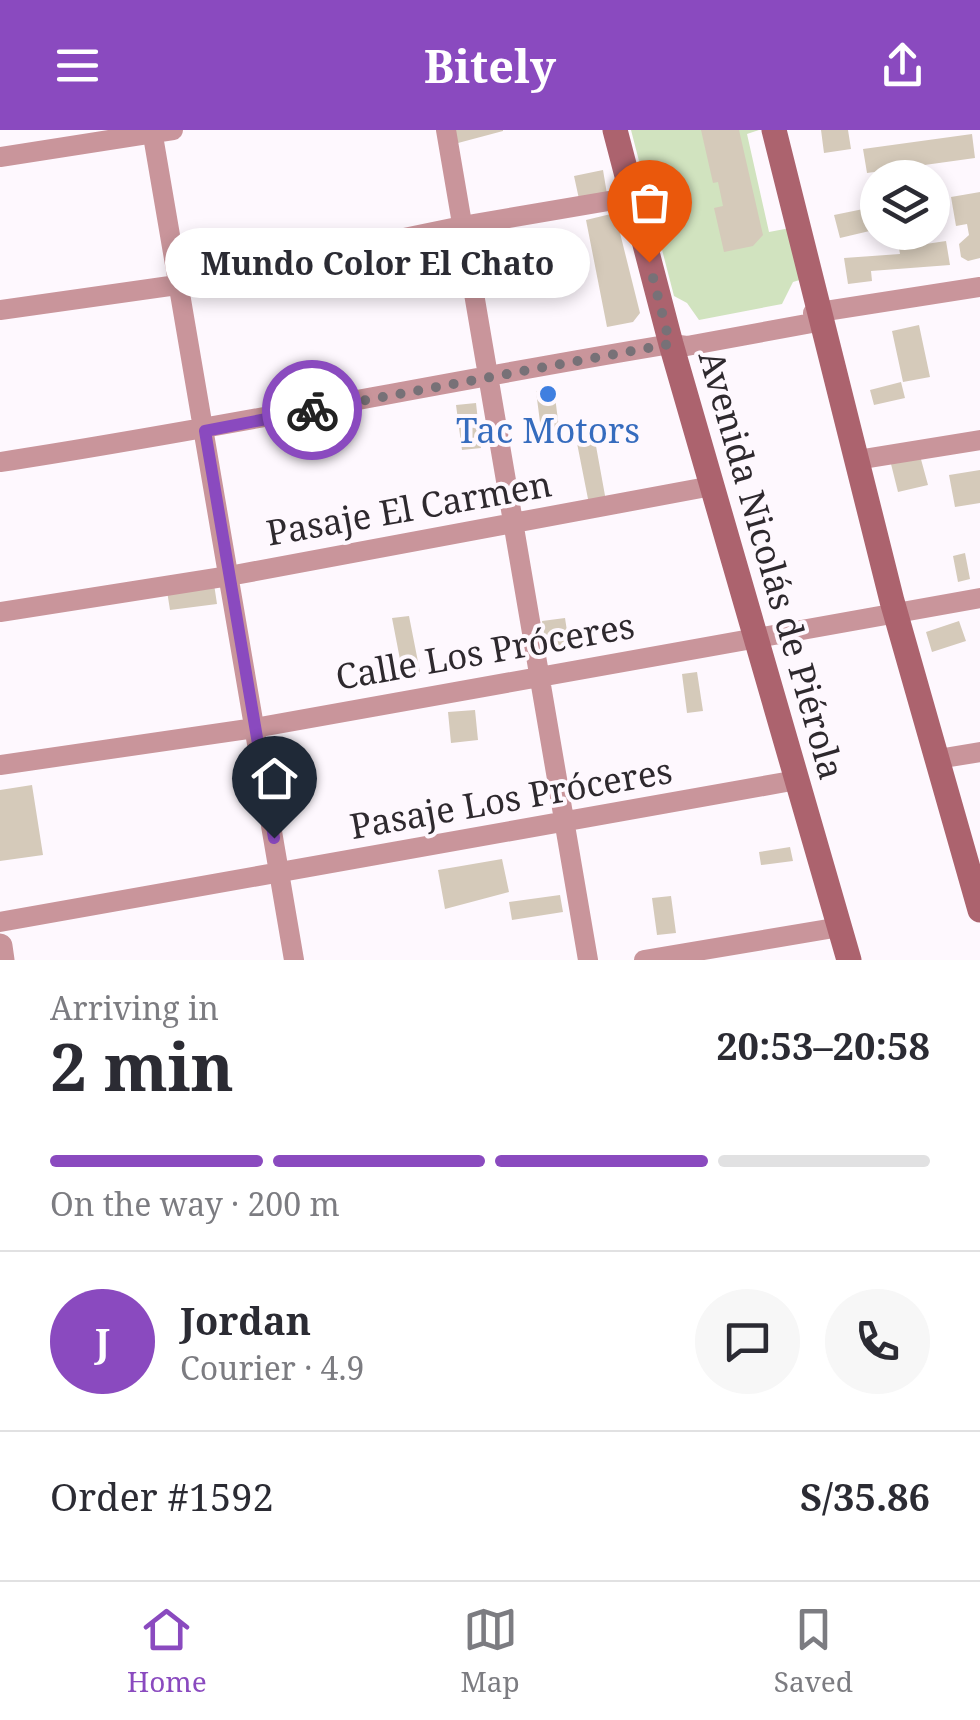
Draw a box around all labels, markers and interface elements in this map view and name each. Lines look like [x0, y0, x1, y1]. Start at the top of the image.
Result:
text: Bitely [424, 35, 556, 96]
icon: menu [50, 38, 105, 93]
icon: share [875, 38, 930, 93]
pin [607, 160, 692, 263]
map controls [860, 160, 950, 250]
button: layers [860, 160, 950, 250]
icon: bag [622, 175, 677, 230]
callout: Mundo Color El Chato [164, 227, 589, 297]
text: Mundo Color El Chato [201, 241, 554, 284]
street label: Avenida Nicolás de Piérola [689, 345, 856, 784]
courier [262, 360, 362, 460]
icon: bike [285, 383, 340, 438]
marker: Tac Motors [537, 383, 559, 405]
place label: Tac Motors [456, 406, 640, 453]
street label: Pasaje El Carmen [263, 459, 555, 556]
street label: Calle Los Próceres [332, 601, 638, 700]
pin [232, 736, 317, 839]
street label: Pasaje Los Próceres [346, 746, 675, 849]
icon: home [247, 751, 302, 806]
text: Arriving in [50, 986, 219, 1029]
text: 20:53–20:58 [716, 1019, 930, 1071]
text: 2 min [50, 1022, 234, 1110]
text: On the way · 200 m [50, 1182, 340, 1225]
button: chat [695, 1289, 800, 1394]
button: phone [825, 1289, 930, 1394]
text: Jordan [180, 1294, 311, 1346]
text: J [95, 1315, 110, 1367]
text: Courier · 4.9 [180, 1346, 364, 1389]
text: Order #1592 [50, 1470, 274, 1522]
text: S/35.86 [800, 1470, 930, 1522]
tab: Home [127, 1602, 207, 1700]
tab: Map [461, 1602, 520, 1700]
tab: Saved [774, 1602, 853, 1700]

